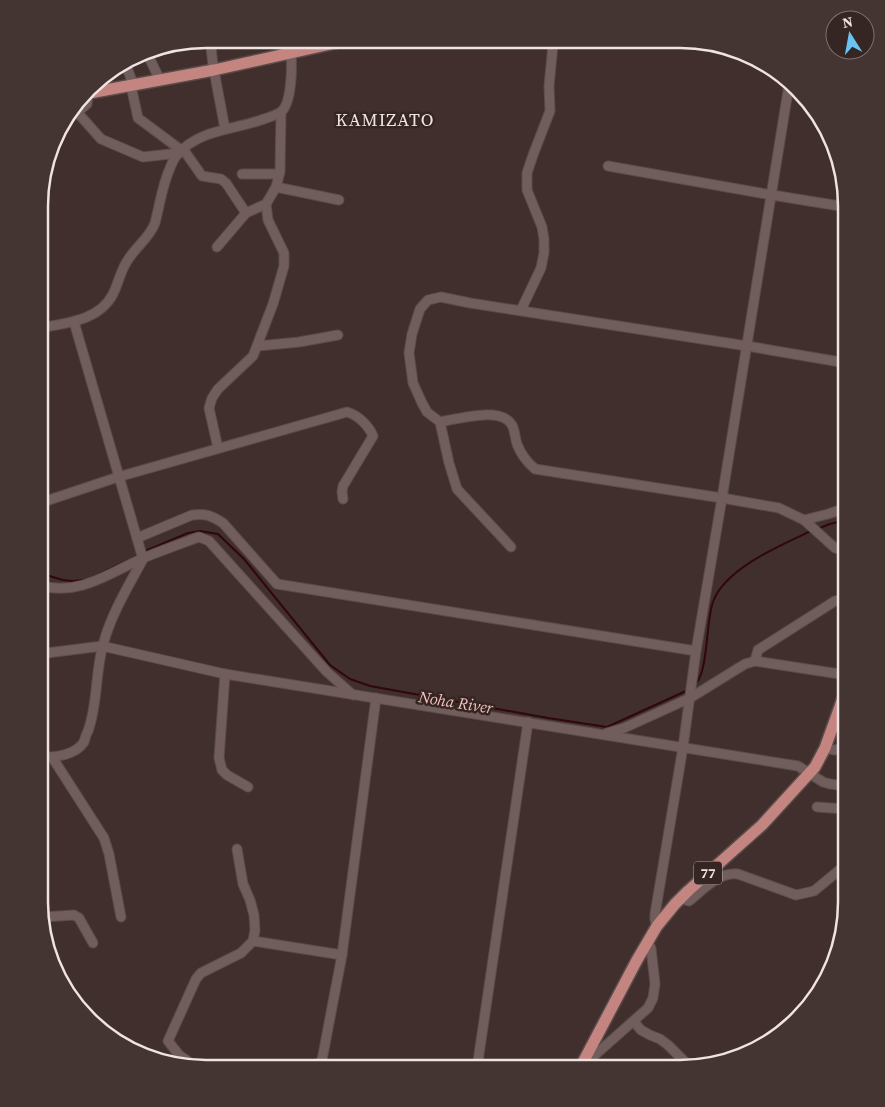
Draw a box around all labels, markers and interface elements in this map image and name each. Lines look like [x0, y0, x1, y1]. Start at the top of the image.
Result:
north arrow [825, 10, 875, 60]
text: N [841, 11, 854, 33]
district label: KAMIZATO [335, 107, 435, 132]
water label: Noha River [416, 685, 495, 719]
road number: 77 [694, 861, 722, 884]

